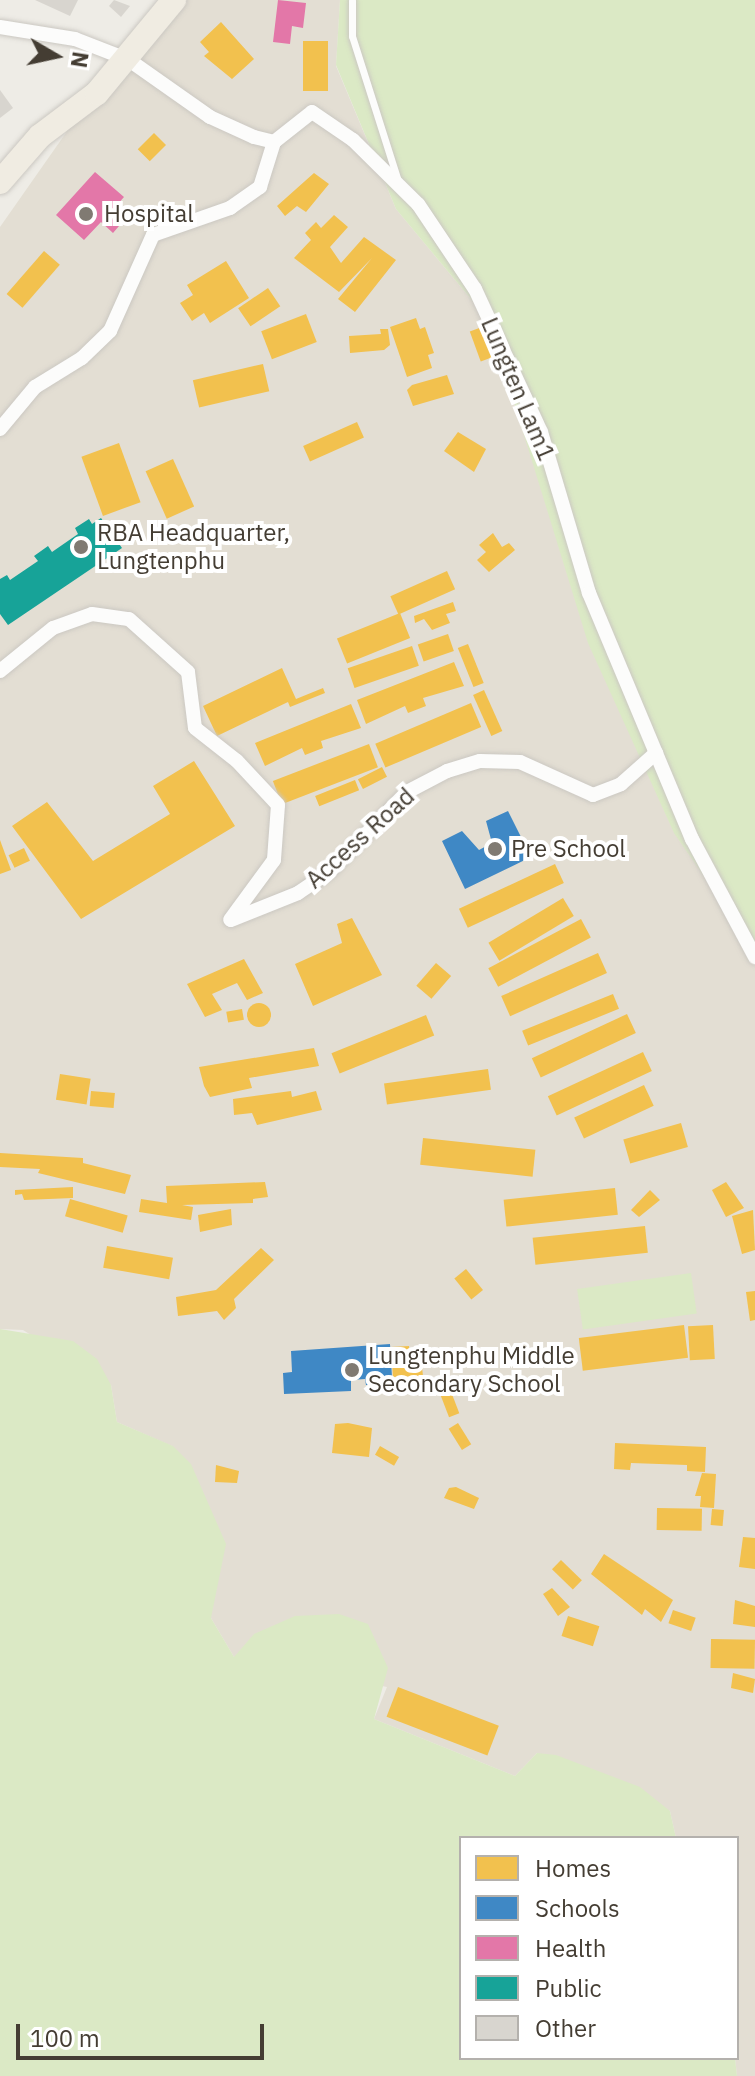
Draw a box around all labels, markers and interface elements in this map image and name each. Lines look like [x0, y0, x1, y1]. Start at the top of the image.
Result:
north arrow [16, 16, 96, 96]
text: N [65, 50, 96, 70]
place label: Hospital [104, 200, 194, 228]
marker: Hospital [75, 203, 97, 225]
street label: Lungten Lam1 [475, 313, 561, 465]
place label: RBA Headquarter, Lungtenphu [97, 519, 290, 575]
marker: RBA Headquarter, Lungtenphu [72, 538, 90, 556]
street label: Access Road [300, 782, 420, 894]
place label: Pre School [511, 835, 626, 863]
marker: Pre School [486, 840, 504, 858]
place label: Lungtenphu Middle Secondary School [368, 1342, 575, 1398]
marker: Lungtenphu Middle Secondary School [343, 1361, 361, 1379]
legend [459, 1836, 739, 2060]
text: Homes [535, 1852, 611, 1884]
text: Schools [535, 1892, 620, 1924]
text: Health [535, 1932, 606, 1964]
text: Public [535, 1972, 602, 2004]
scale bar [20, 2008, 268, 2058]
text: Other [535, 2012, 596, 2044]
text: 100 m [30, 2022, 100, 2054]

